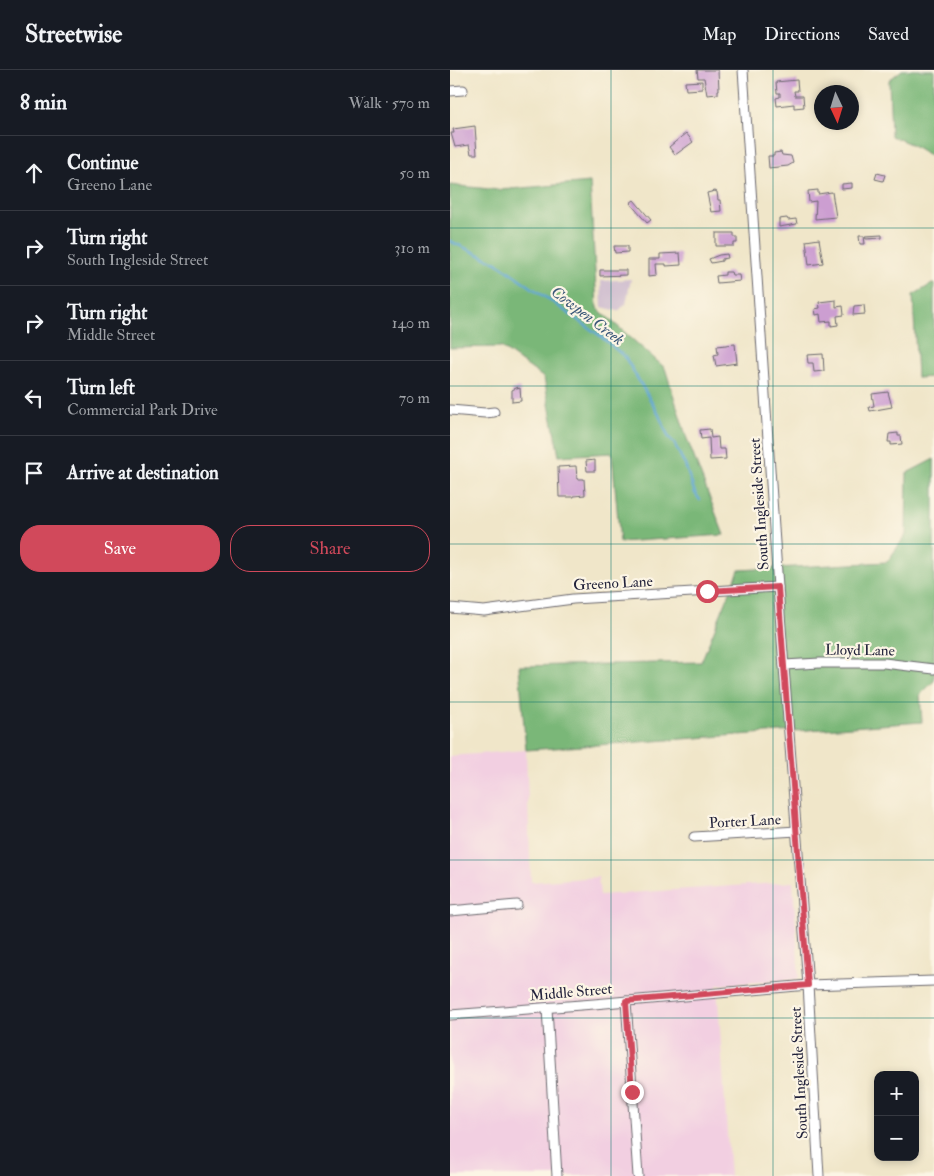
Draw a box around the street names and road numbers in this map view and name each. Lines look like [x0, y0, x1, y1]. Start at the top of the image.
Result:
street label: South Ingleside Street [745, 437, 774, 571]
street label: Greeno Lane [573, 572, 653, 595]
street label: Lloyd Lane [825, 640, 895, 661]
street label: Porter Lane [709, 810, 782, 833]
street label: Middle Street [529, 979, 613, 1006]
street label: South Ingleside Street [787, 1006, 812, 1140]

